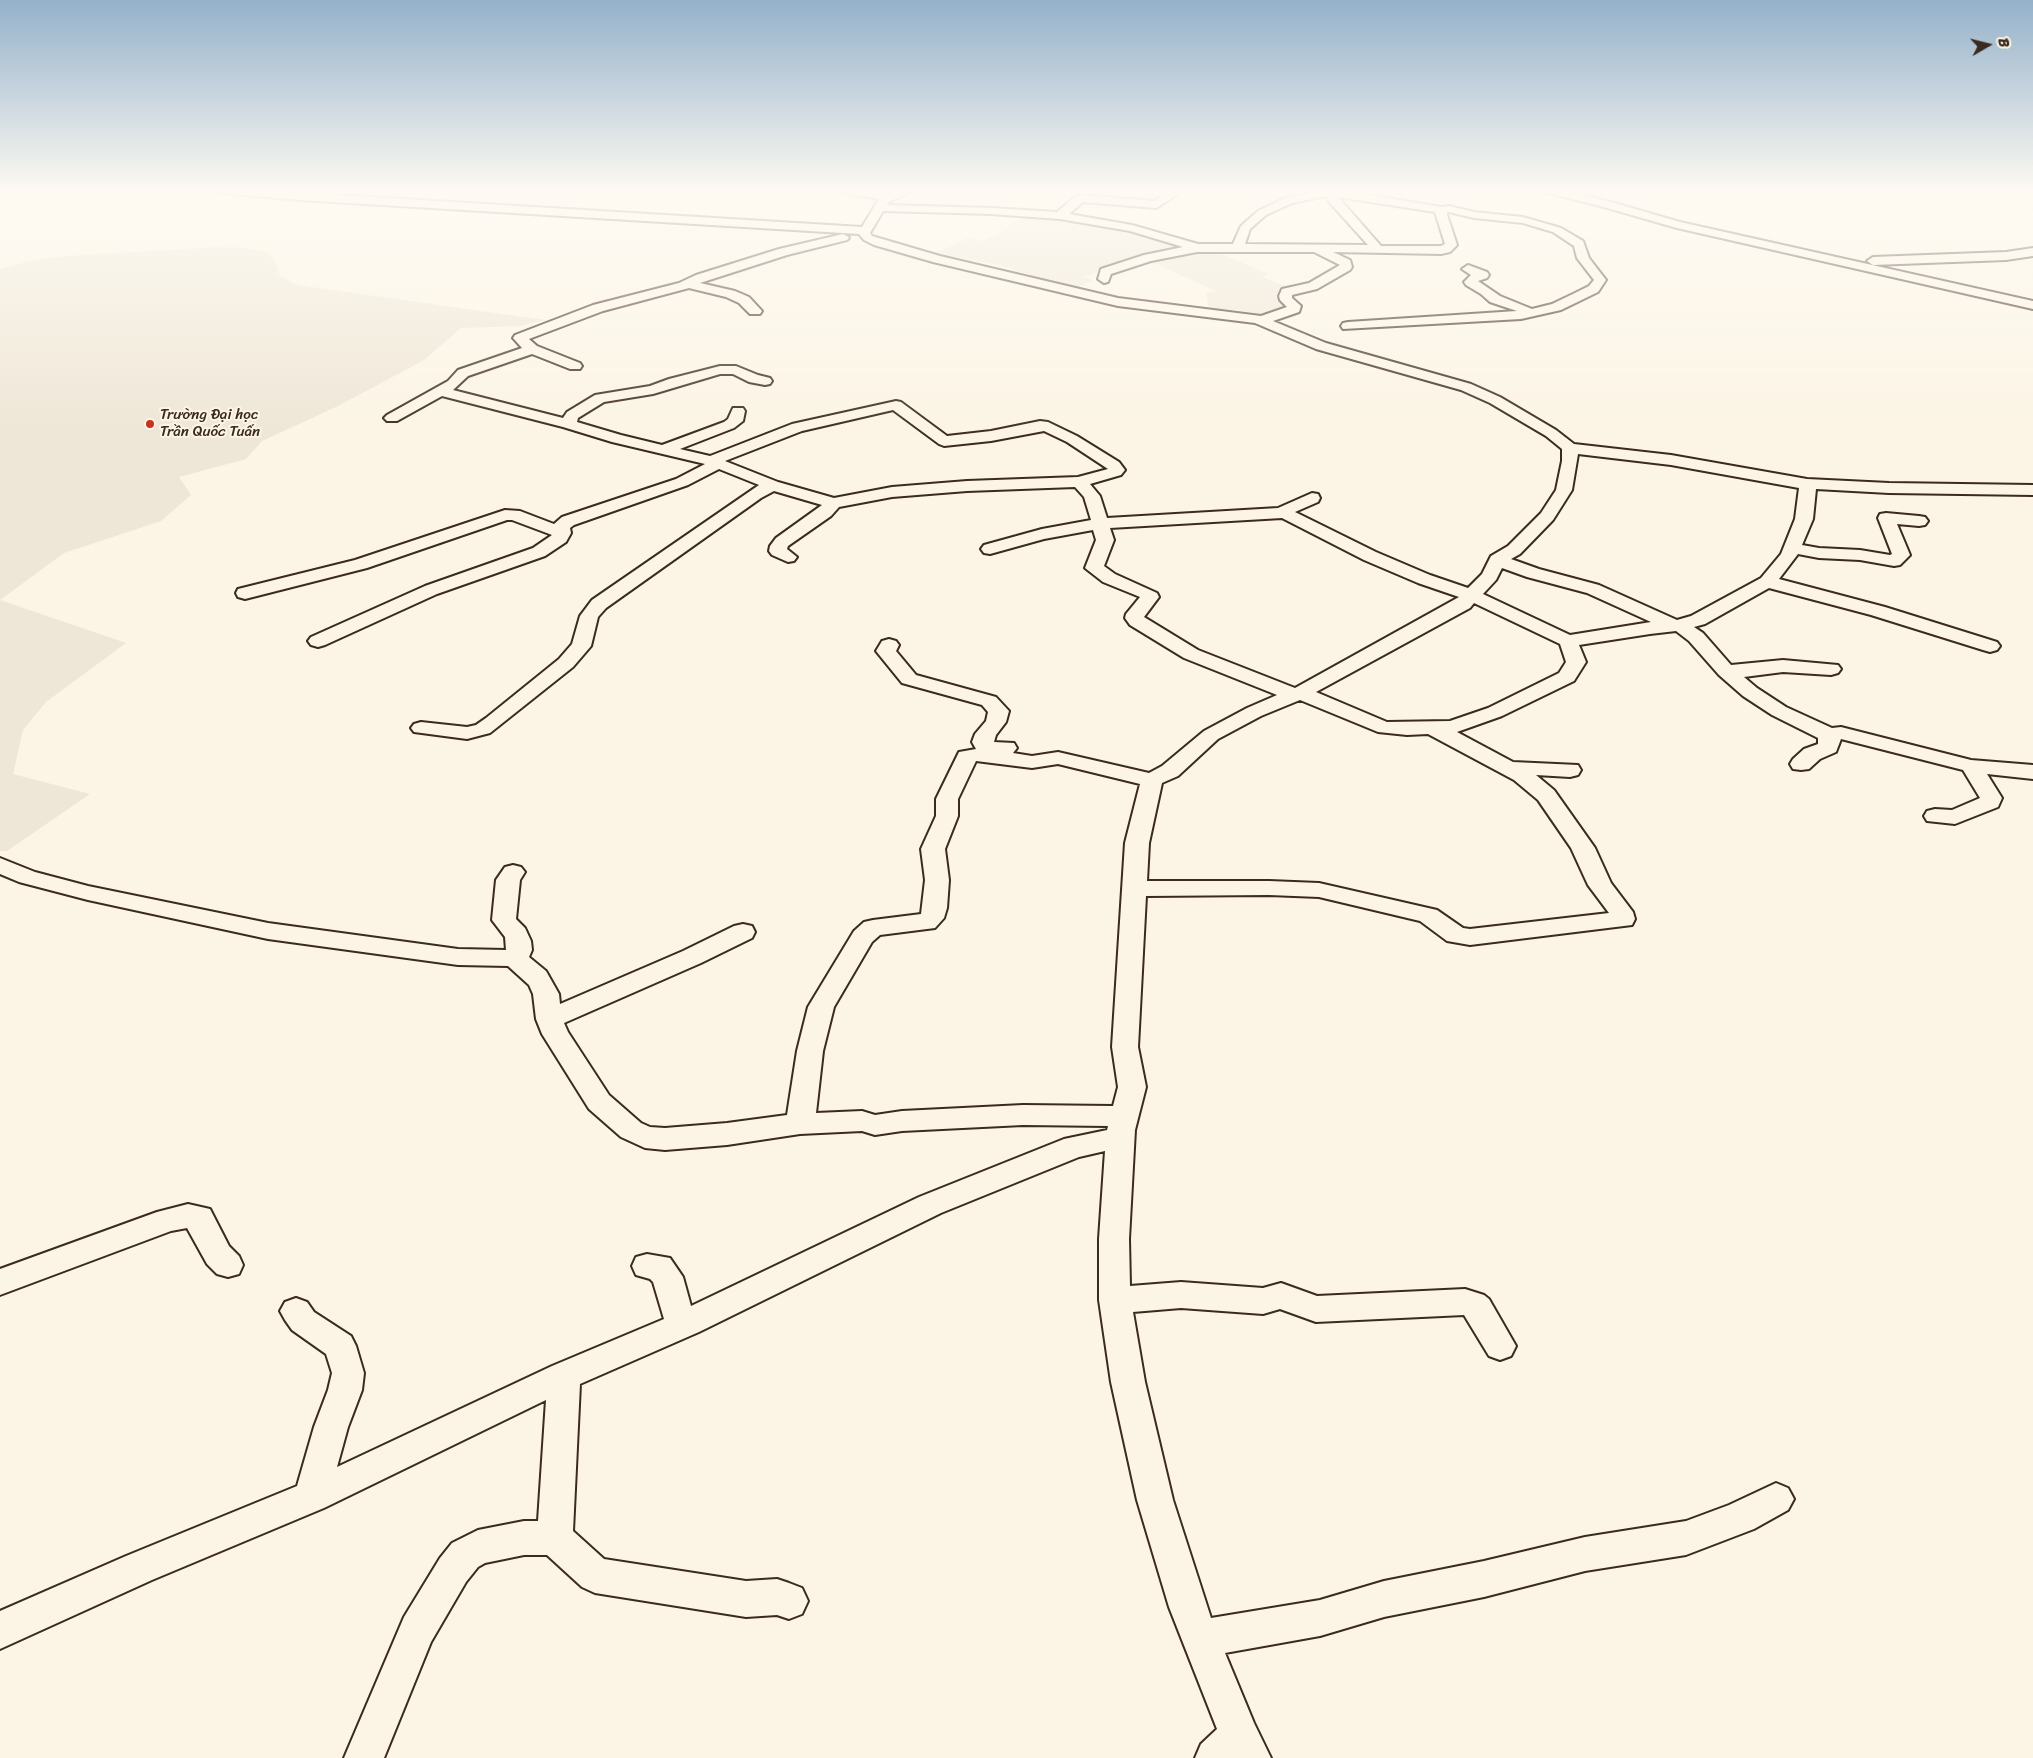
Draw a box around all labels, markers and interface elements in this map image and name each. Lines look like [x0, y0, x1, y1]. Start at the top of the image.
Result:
north arrow [1963, 20, 2013, 70]
text: B [1990, 37, 2016, 49]
place label: Trường Đại học Trần Quốc Tuấn [160, 406, 260, 441]
marker: Trường Đại học Trần Quốc Tuấn [144, 418, 156, 430]

